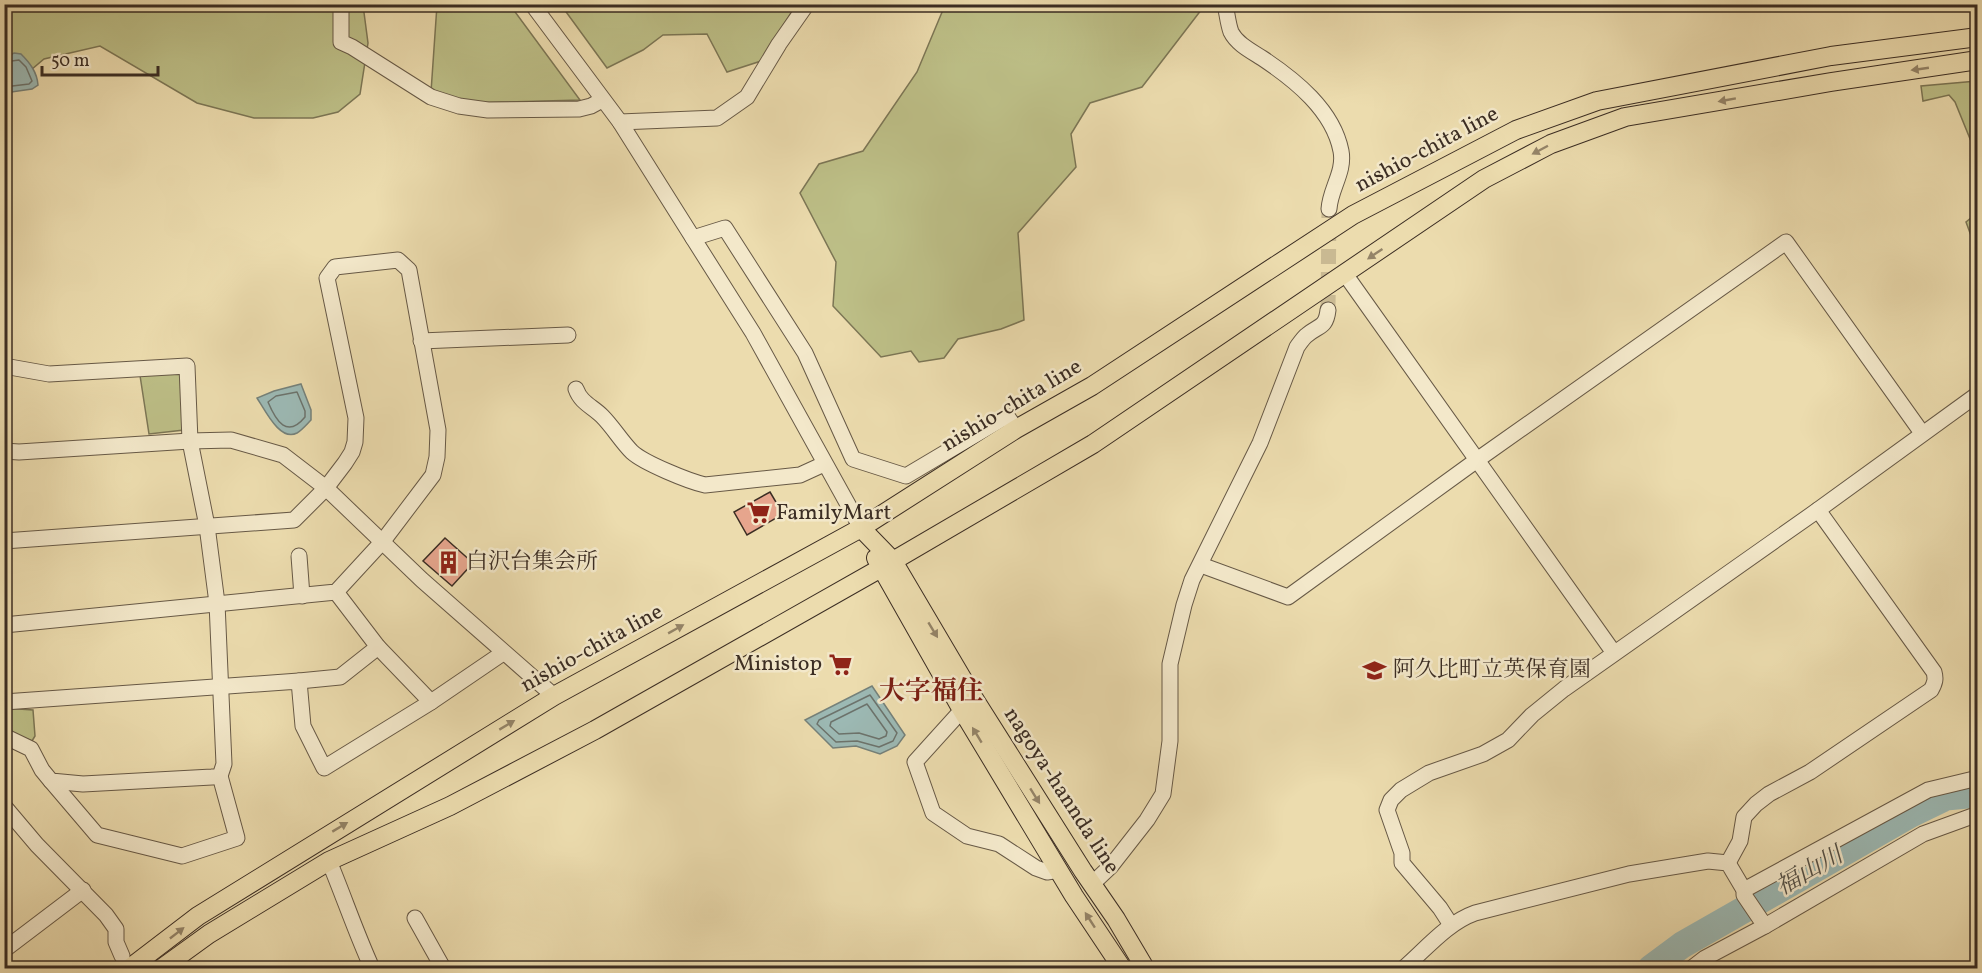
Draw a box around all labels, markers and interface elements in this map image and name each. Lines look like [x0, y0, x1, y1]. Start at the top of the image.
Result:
scale bar [42, 39, 158, 77]
text: 50 m [51, 49, 90, 74]
one-way arrow [1910, 64, 1929, 73]
one-way arrow [1717, 96, 1736, 105]
street label: nishio-chita line [1350, 99, 1504, 201]
one-way arrow [1531, 145, 1548, 155]
one-way arrow [1367, 248, 1383, 259]
street label: nishio-chita line [936, 352, 1088, 460]
place label: FamilyMart [776, 498, 891, 529]
supermarket icon: FamilyMart [745, 500, 771, 526]
place label: 白沢台集会所 [466, 547, 598, 578]
building icon: 白沢台集会所 [435, 549, 461, 575]
street label: nishio-chita line [515, 597, 669, 701]
one-way arrow [927, 622, 938, 638]
one-way arrow [668, 624, 685, 634]
place label: Ministop [734, 649, 822, 680]
supermarket icon: Ministop [827, 651, 853, 677]
place label: 阿久比町立英保育園 [1393, 655, 1591, 686]
school or university icon: 阿久比町立英保育園 [1362, 657, 1388, 683]
district label: 大字福住 [879, 674, 983, 710]
street label: nagoya-hannda line [995, 702, 1127, 880]
one-way arrow [499, 720, 515, 731]
one-way arrow [972, 727, 983, 743]
one-way arrow [1030, 787, 1041, 804]
one-way arrow [332, 821, 348, 832]
water label: 福山川 [1770, 838, 1852, 905]
one-way arrow [1084, 911, 1095, 928]
one-way arrow [169, 927, 184, 939]

